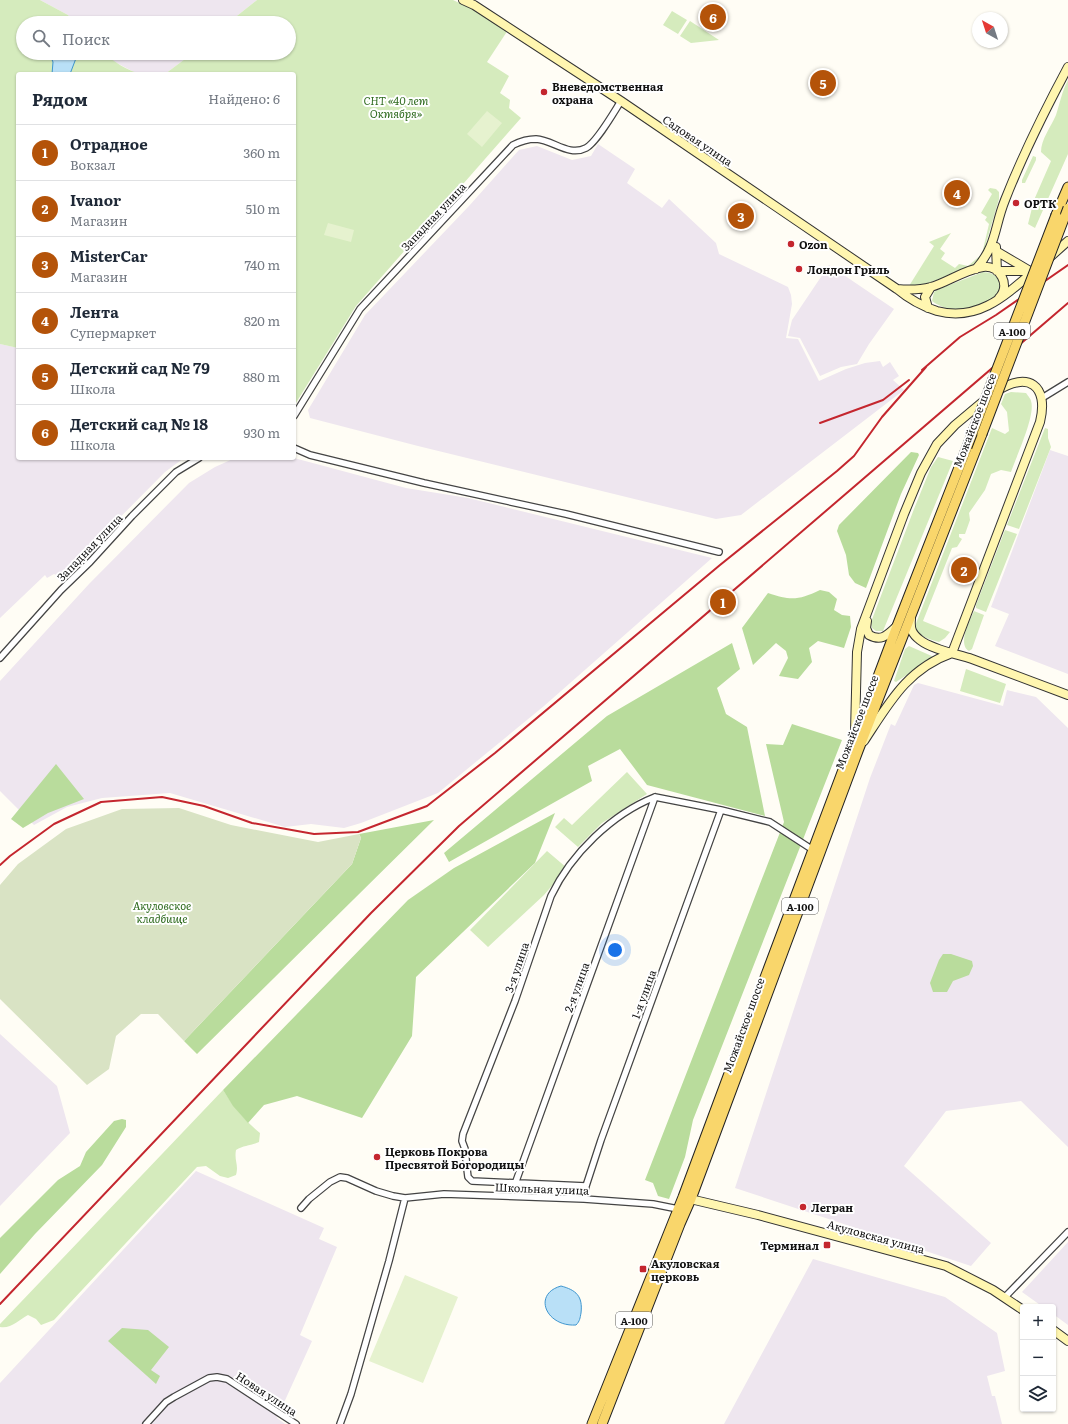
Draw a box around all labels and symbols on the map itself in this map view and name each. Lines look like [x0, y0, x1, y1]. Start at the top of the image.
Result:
pin: 6 [700, 2, 726, 32]
north arrow [972, 12, 1008, 48]
pin: 5 [810, 68, 836, 98]
place label: Вневедомственная охрана [552, 78, 663, 107]
marker: Вневедомственная охрана [539, 87, 549, 97]
park label: СНТ «40 лет Октября» [364, 92, 429, 121]
street label: Садовая улица [660, 111, 736, 169]
street label: Западная улица [397, 178, 469, 254]
pin: 4 [944, 178, 970, 208]
place label: ОРТК [1024, 195, 1057, 211]
marker: ОРТК [1011, 198, 1021, 208]
pin: 3 [728, 201, 754, 231]
place label: Ozon [799, 236, 828, 252]
marker: Ozon [786, 239, 796, 249]
place label: Лондон Гриль [807, 261, 890, 277]
marker: Лондон Гриль [794, 264, 804, 274]
road number: А-100 [994, 323, 1030, 339]
street label: Можайское шоссе [949, 370, 999, 470]
street label: Западная улица [53, 510, 125, 584]
pin: 2 [951, 555, 977, 585]
pin: 1 [710, 587, 736, 617]
street label: Можайское шоссе [831, 672, 881, 772]
park label: Акуловское кладбище [133, 897, 191, 926]
road number: А-100 [782, 898, 818, 914]
street label: 3-я улица [500, 940, 532, 994]
your location [605, 940, 625, 960]
street label: 2-я улица [560, 960, 592, 1014]
street label: 1-я улица [627, 967, 659, 1021]
street label: Можайское шоссе [718, 975, 768, 1075]
place label: Церковь Покрова Пресвятой Богородицы [385, 1143, 524, 1172]
marker: Церковь Покрова Пресвятой Богородицы [372, 1152, 382, 1162]
street label: Школьная улица [495, 1178, 590, 1198]
place label: Легран [811, 1199, 853, 1215]
marker: Легран [798, 1202, 808, 1212]
street label: Акуловская улица [825, 1215, 927, 1257]
place label: Терминал [760, 1237, 819, 1253]
marker: Терминал [822, 1240, 832, 1250]
place label: Акуловская церковь [651, 1255, 719, 1284]
marker: Акуловская церковь [638, 1264, 648, 1274]
road number: А-100 [616, 1312, 652, 1328]
street label: Новая улица [233, 1367, 301, 1419]

